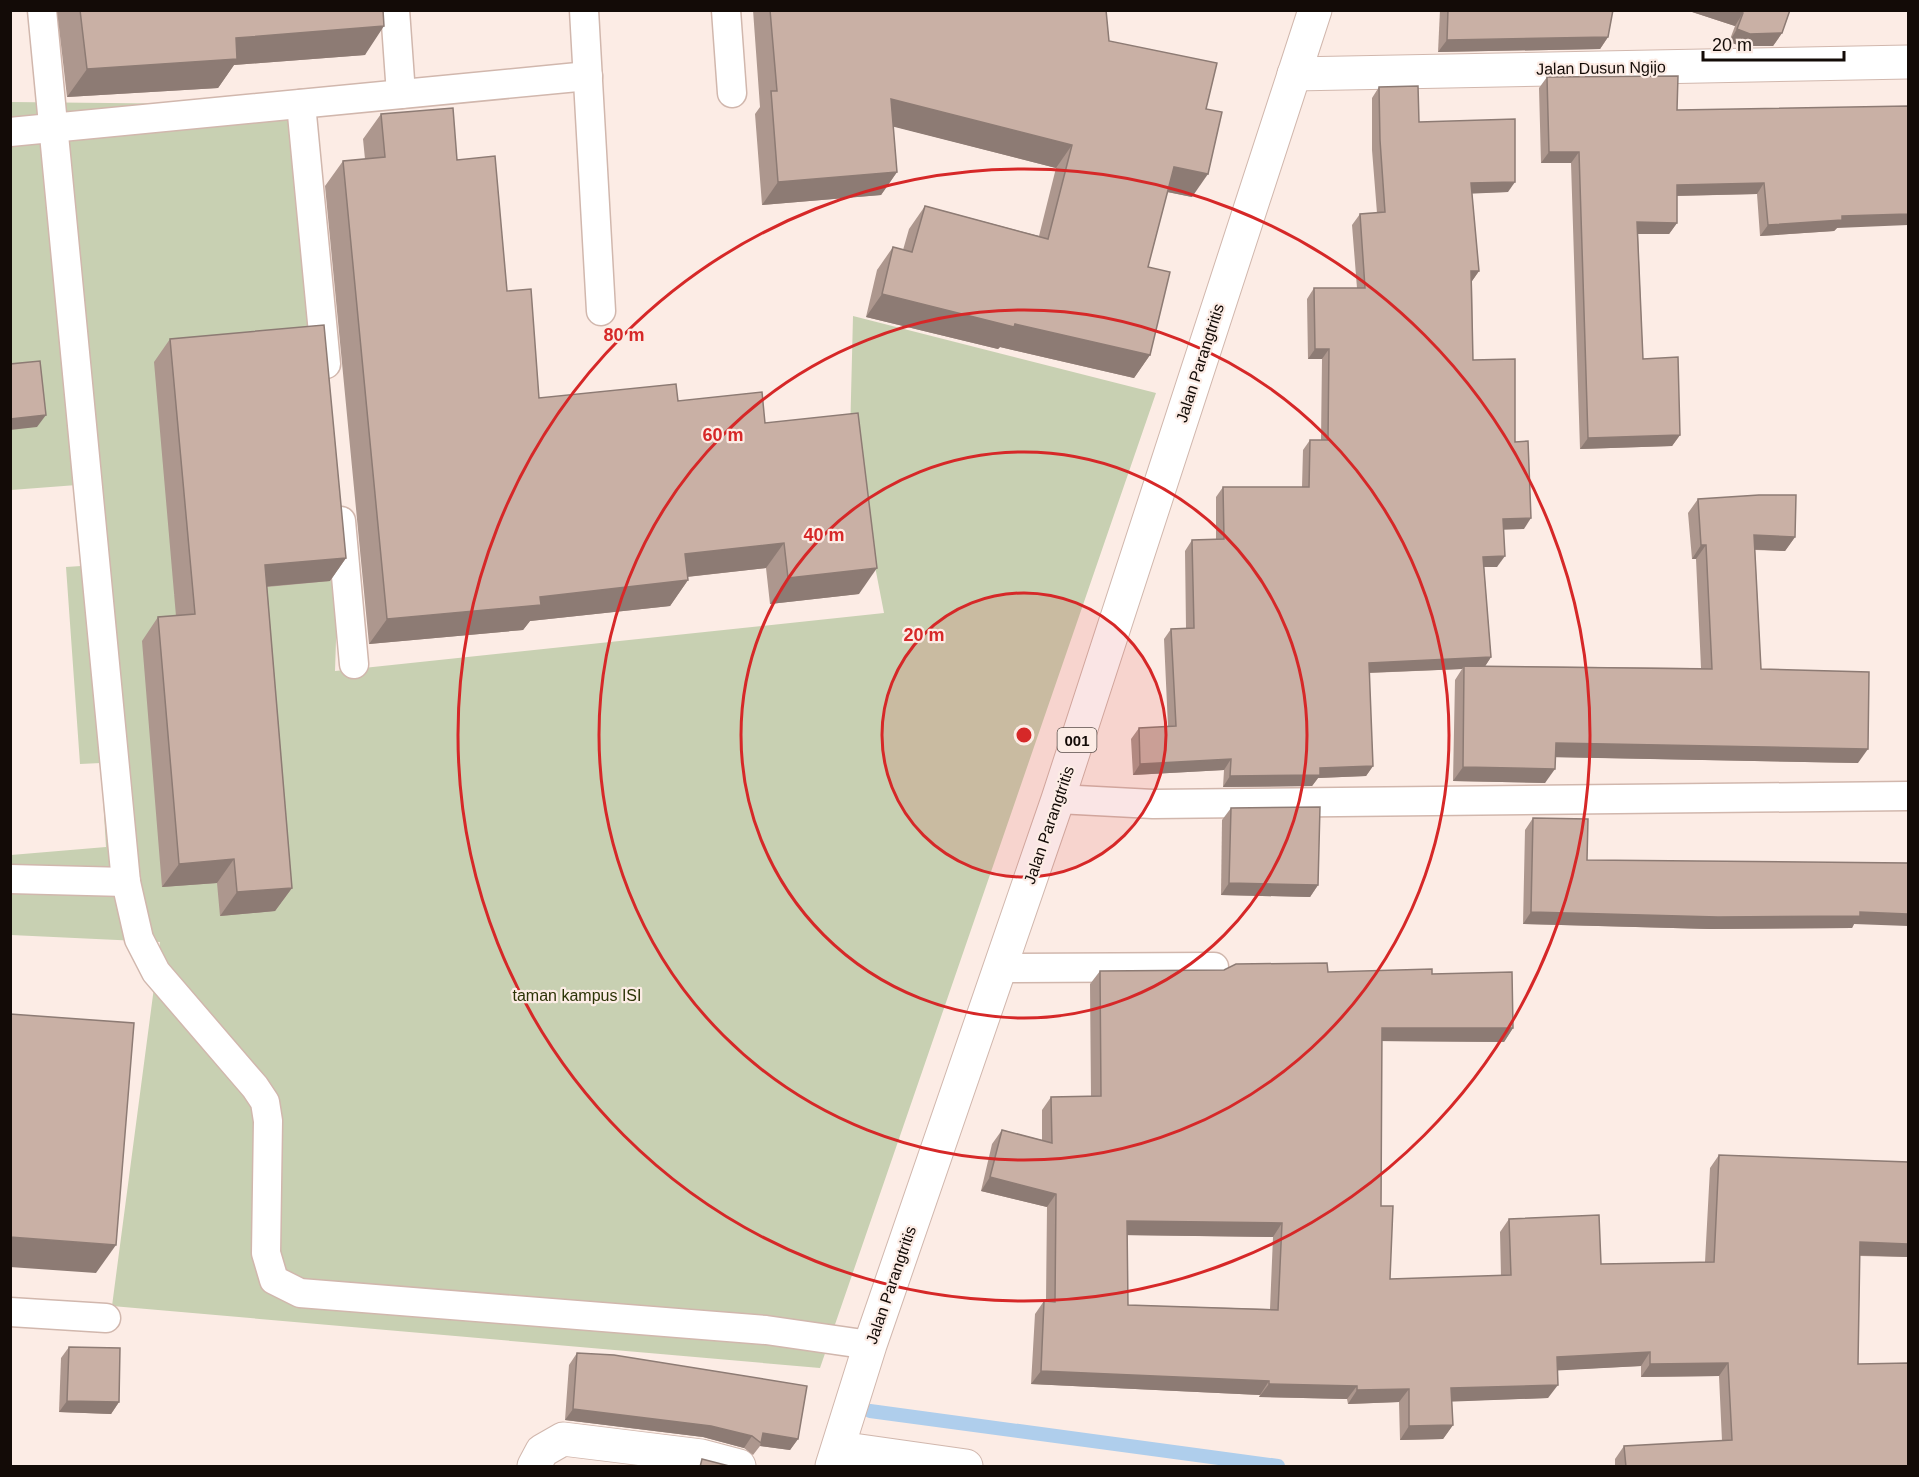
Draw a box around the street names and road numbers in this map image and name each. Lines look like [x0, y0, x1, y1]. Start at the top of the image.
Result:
street label: Jalan Dusun Ngijo [1536, 58, 1666, 78]
street label: Jalan Parangtritis [1173, 302, 1227, 424]
road number: 001 [1058, 728, 1096, 752]
street label: Jalan Parangtritis [1021, 764, 1077, 886]
street label: Jalan Parangtritis [863, 1224, 919, 1346]

